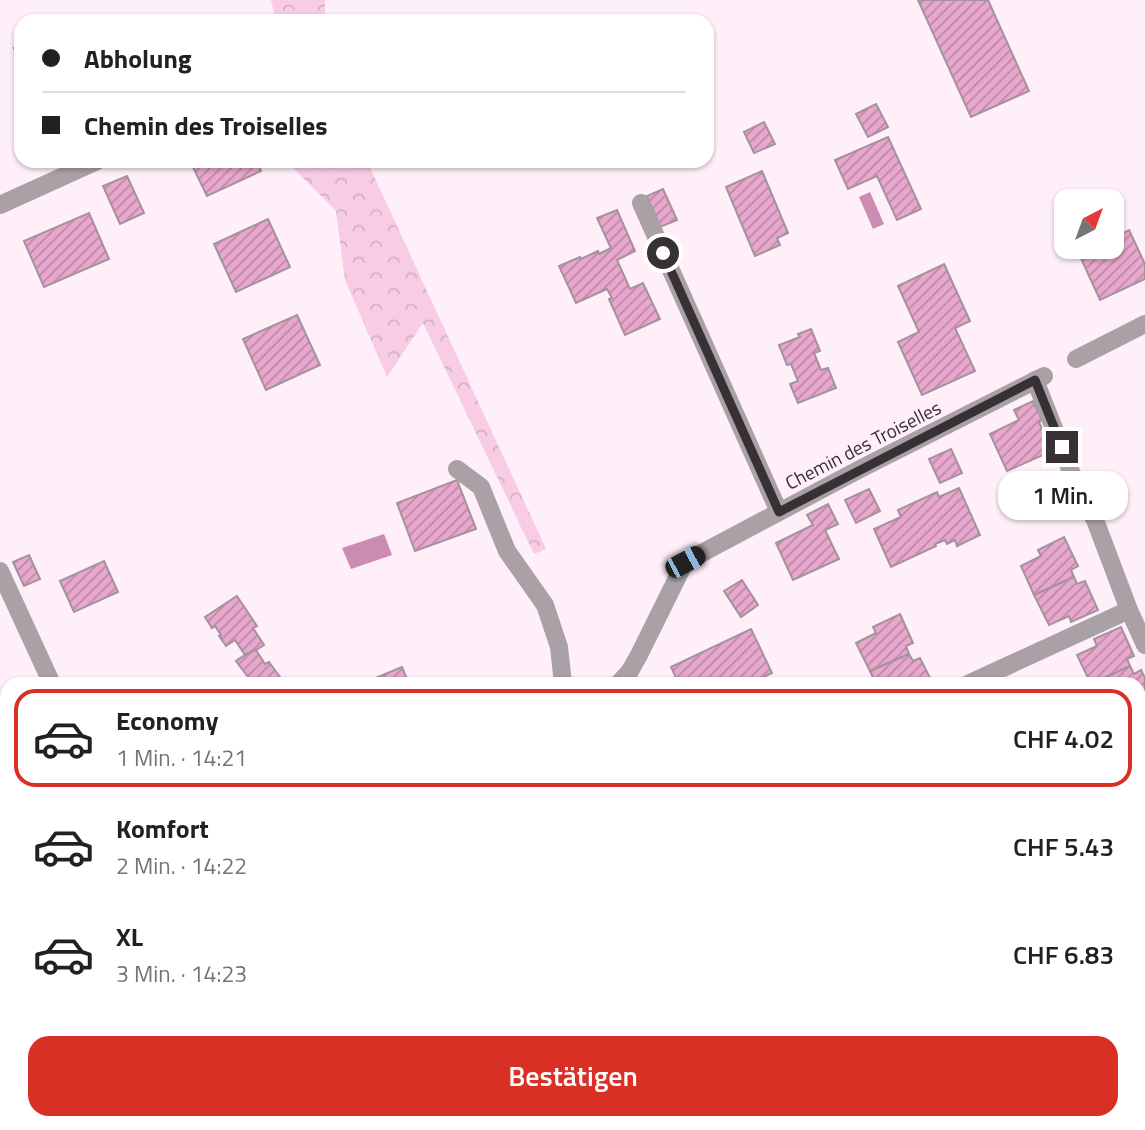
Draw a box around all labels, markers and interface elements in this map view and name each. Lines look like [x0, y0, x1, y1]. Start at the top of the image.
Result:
text: Abholung [84, 39, 192, 78]
text: Chemin des Troiselles [84, 106, 328, 145]
north arrow [1054, 189, 1124, 259]
map controls [1054, 189, 1124, 259]
route start [647, 237, 679, 269]
street label: Chemin des Troiselles [780, 393, 946, 496]
route end [1046, 431, 1078, 463]
callout: 1 Min. [997, 472, 1127, 520]
text: 1 Min. [1032, 478, 1094, 513]
car [662, 543, 709, 581]
text: Economy [116, 701, 218, 740]
icon: car [32, 707, 95, 770]
text: CHF 4.02 [1013, 719, 1114, 758]
text: 1 Min. · 14:21 [116, 740, 247, 775]
text: Komfort [116, 809, 209, 848]
icon: car [32, 815, 95, 878]
text: CHF 5.43 [1013, 827, 1114, 866]
text: 2 Min. · 14:22 [116, 848, 247, 883]
text: XL [116, 917, 143, 956]
icon: car [32, 923, 95, 986]
text: CHF 6.83 [1013, 935, 1114, 974]
text: 3 Min. · 14:23 [116, 956, 247, 991]
button: Bestätigen [28, 1036, 1118, 1116]

